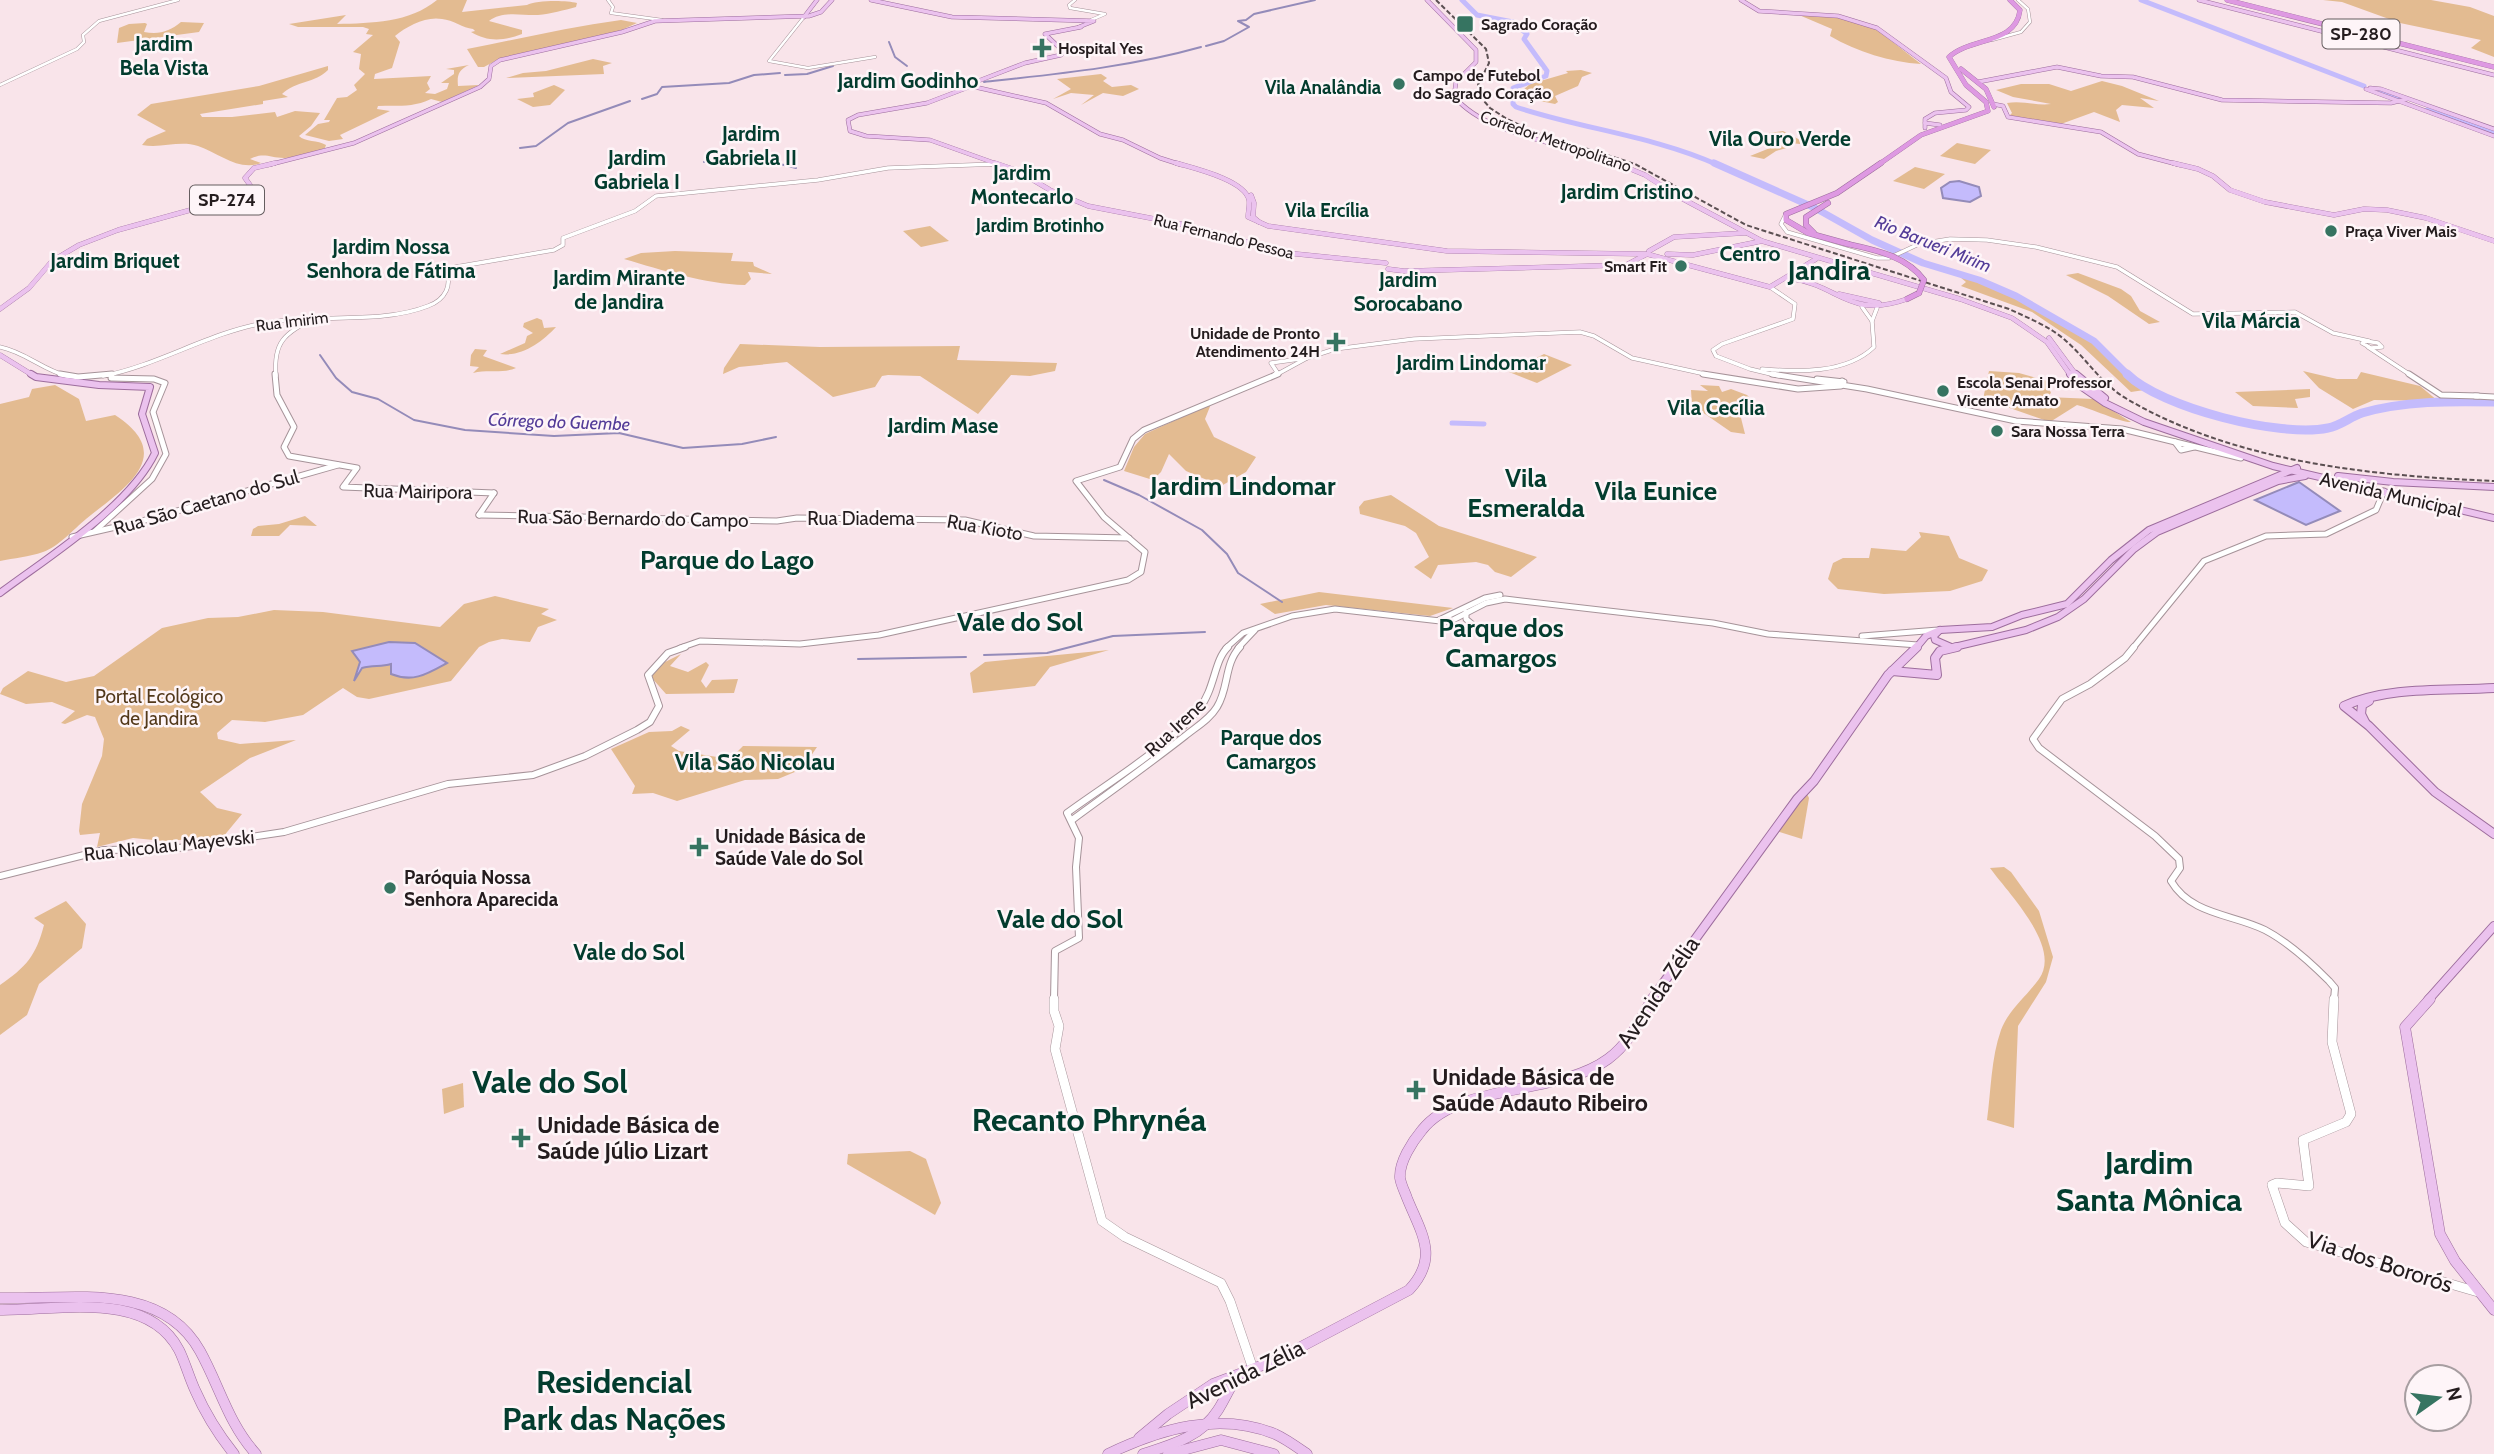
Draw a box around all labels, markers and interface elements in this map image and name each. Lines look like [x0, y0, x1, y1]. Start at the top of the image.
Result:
marker: Sagrado Coração [1455, 14, 1475, 34]
place label: Sagrado Coração [1481, 15, 1598, 34]
road number: SP-280 [2322, 19, 2400, 48]
district label: Jardim Bela Vista [119, 31, 209, 80]
marker: Hospital Yes [1032, 38, 1052, 58]
place label: Hospital Yes [1058, 39, 1143, 58]
place label: Campo de Futebol do Sagrado Coração [1413, 66, 1551, 103]
district label: Jardim Godinho [837, 68, 978, 93]
district label: Vila Analândia [1265, 76, 1382, 99]
marker: Campo de Futebol do Sagrado Coração [1391, 76, 1407, 92]
street label: Corredor Metropolitano [1478, 107, 1634, 176]
district label: Jardim Gabriela II [705, 121, 797, 170]
district label: Vila Ouro Verde [1709, 126, 1851, 151]
district label: Jardim Gabriela I [594, 145, 680, 194]
district label: Jardim Montecarlo [970, 160, 1074, 209]
district label: Jardim Cristino [1560, 179, 1693, 204]
road number: SP-274 [190, 186, 264, 215]
district label: Vila Ercília [1285, 199, 1370, 222]
street label: Rua Fernando Pessoa [1152, 210, 1296, 263]
water label: Rio Barueri Mirim [1872, 211, 1994, 277]
district label: Jardim Brotinho [975, 214, 1104, 237]
place label: Praça Viver Mais [2345, 222, 2457, 241]
marker: Praça Viver Mais [2323, 223, 2339, 239]
district label: Jardim Nossa Senhora de Fátima [306, 234, 476, 283]
district label: Centro [1720, 241, 1780, 266]
district label: Jardim Briquet [49, 248, 180, 273]
district label: Jandira [1787, 253, 1870, 287]
place label: Smart Fit [1604, 257, 1667, 276]
marker: Smart Fit [1673, 258, 1689, 274]
district label: Jardim Mirante de Jandira [552, 265, 685, 314]
district label: Jardim Sorocabano [1354, 267, 1462, 316]
street label: Rua Imirim [255, 308, 329, 335]
district label: Vila Márcia [2202, 308, 2301, 333]
place label: Unidade de Pronto Atendimento 24H [1190, 324, 1320, 361]
marker: Unidade de Pronto Atendimento 24H [1326, 332, 1346, 352]
district label: Jardim Lindomar [1395, 350, 1546, 375]
place label: Escola Senai Professor Vicente Amato [1957, 373, 2113, 410]
marker: Escola Senai Professor Vicente Amato [1935, 383, 1951, 399]
district label: Vila Cecília [1667, 395, 1765, 420]
water label: Córrego do Guembe [488, 409, 630, 435]
district label: Jardim Mase [887, 413, 998, 438]
place label: Sara Nossa Terra [2011, 422, 2125, 441]
marker: Sara Nossa Terra [1989, 423, 2005, 439]
district label: Vila Esmeralda [1467, 462, 1585, 524]
street label: Rua São Caetano do Sul [111, 465, 302, 540]
street label: Avenida Municipal [2318, 467, 2465, 522]
district label: Jardim Lindomar [1149, 470, 1336, 502]
district label: Vila Eunice [1595, 475, 1717, 507]
street label: Rua Mairipora [363, 479, 473, 504]
street label: Rua São Bernardo do Campo [517, 505, 749, 532]
street label: Rua Diadema [807, 507, 915, 530]
street label: Rua Kioto [945, 509, 1025, 545]
district label: Parque do Lago [640, 544, 814, 576]
district label: Vale do Sol [957, 606, 1083, 638]
district label: Parque dos Camargos [1438, 612, 1564, 674]
park label: Portal Ecológico de Jandira [95, 685, 223, 730]
street label: Rua Irene [1140, 693, 1211, 761]
district label: Parque dos Camargos [1220, 725, 1322, 774]
district label: Vila São Nicolau [675, 748, 835, 776]
street label: Rua Nicolau Mayevski [83, 825, 255, 866]
place label: Unidade Básica de Saúde Vale do Sol [715, 825, 866, 870]
marker: Unidade Básica de Saúde Vale do Sol [689, 837, 709, 857]
place label: Paróquia Nossa Senhora Aparecida [404, 866, 559, 911]
marker: Paróquia Nossa Senhora Aparecida [382, 880, 398, 896]
district label: Vale do Sol [997, 903, 1123, 935]
street label: Avenida Zélia [1611, 931, 1705, 1053]
district label: Vale do Sol [573, 938, 685, 966]
district label: Vale do Sol [472, 1062, 628, 1101]
place label: Unidade Básica de Saúde Adauto Ribeiro [1432, 1063, 1648, 1117]
marker: Unidade Básica de Saúde Adauto Ribeiro [1406, 1080, 1426, 1100]
district label: Recanto Phrynéa [972, 1100, 1206, 1139]
place label: Unidade Básica de Saúde Júlio Lizart [537, 1111, 719, 1165]
marker: Unidade Básica de Saúde Júlio Lizart [511, 1128, 531, 1148]
district label: Jardim Santa Mônica [2056, 1143, 2242, 1219]
street label: Via dos Bororós [2304, 1225, 2456, 1299]
street label: Avenida Zélia [1181, 1333, 1309, 1415]
district label: Residencial Park das Nações [502, 1362, 726, 1438]
north arrow [2403, 1363, 2473, 1433]
text: N [2441, 1385, 2467, 1403]

